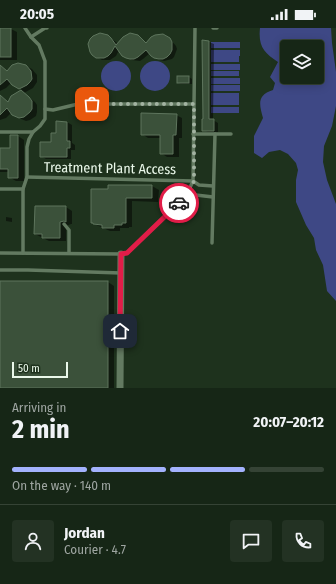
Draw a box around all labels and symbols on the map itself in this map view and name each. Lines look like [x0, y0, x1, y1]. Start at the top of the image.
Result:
pin [75, 87, 109, 121]
street label: Treatment Plant Access [44, 159, 176, 178]
courier [159, 183, 199, 223]
pin [103, 314, 137, 348]
scale bar [12, 360, 68, 379]

